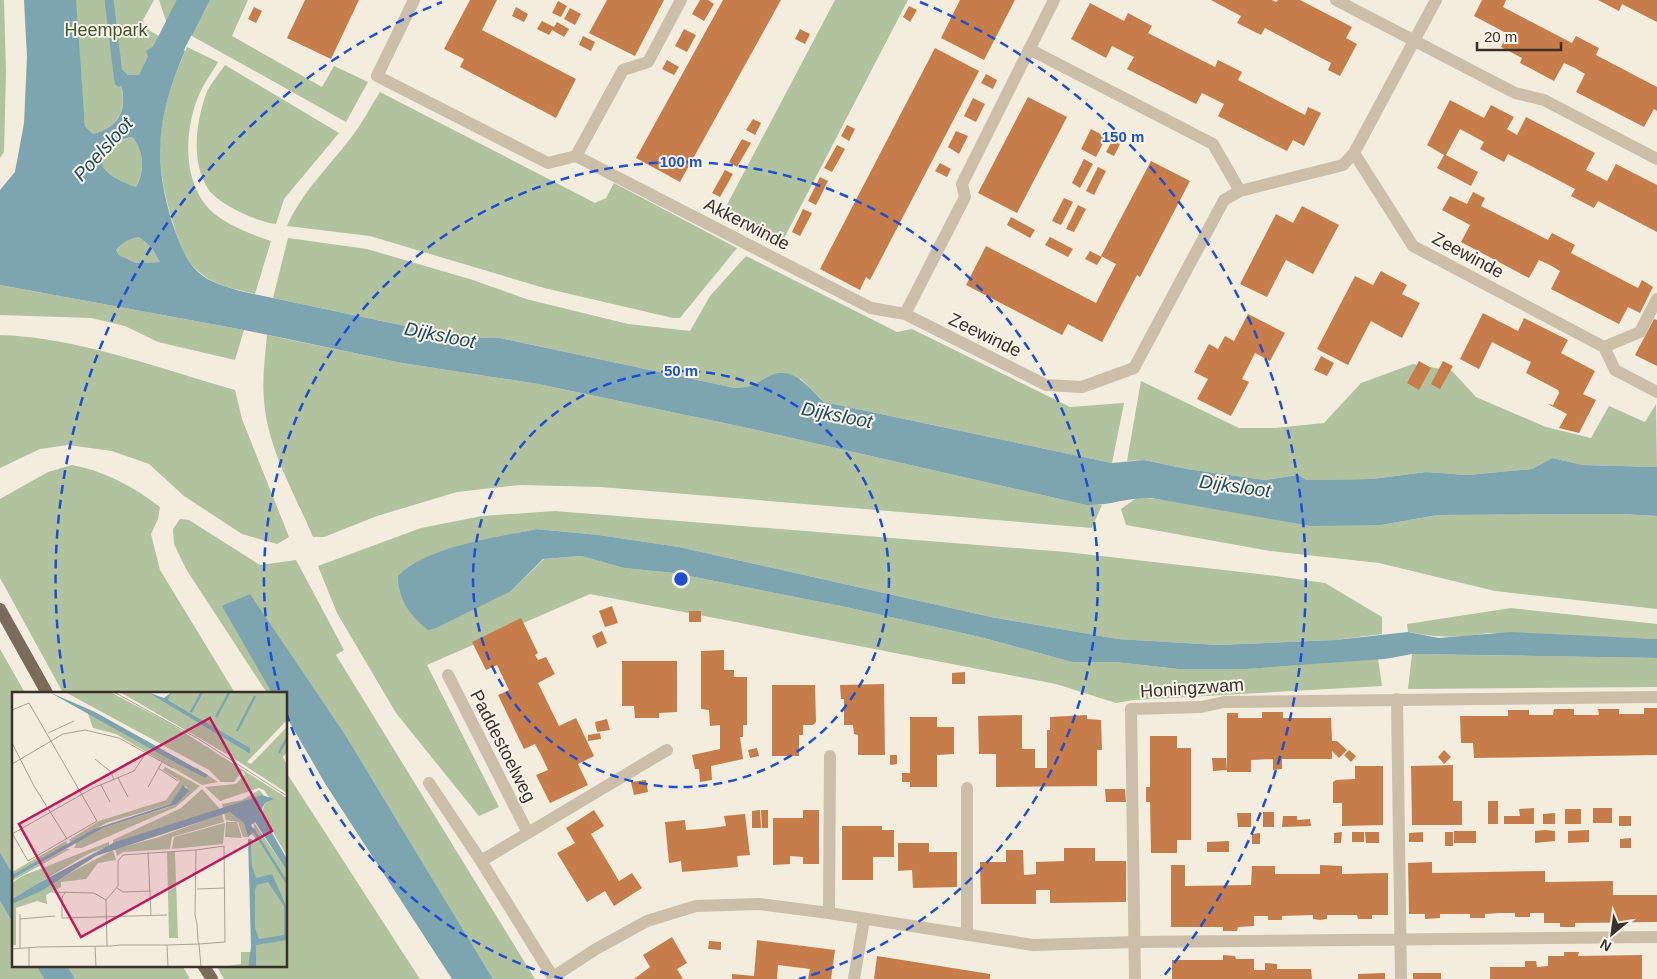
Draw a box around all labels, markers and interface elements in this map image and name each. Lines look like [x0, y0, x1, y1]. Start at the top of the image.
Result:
park label: Heempark [64, 20, 149, 40]
scale bar [1477, 20, 1561, 52]
text: 20 m [1484, 28, 1517, 45]
water label: Poelsloot [69, 112, 137, 185]
text: 150 m [1102, 128, 1144, 145]
text: 100 m [660, 153, 702, 170]
street label: Akkerwinde [701, 194, 793, 254]
street label: Zeewinde [1429, 228, 1507, 282]
street label: Zeewinde [946, 309, 1024, 361]
water label: Dijksloot [403, 318, 478, 352]
text: 50 m [664, 362, 698, 379]
water label: Dijksloot [800, 398, 875, 432]
water label: Dijksloot [1198, 471, 1273, 501]
centre of rings [672, 570, 690, 588]
street label: Honingzwam [1139, 674, 1245, 702]
street label: Paddestoelweg [466, 687, 540, 805]
inset map [12, 692, 288, 966]
north arrow [1587, 909, 1637, 959]
text: N [1597, 936, 1614, 955]

